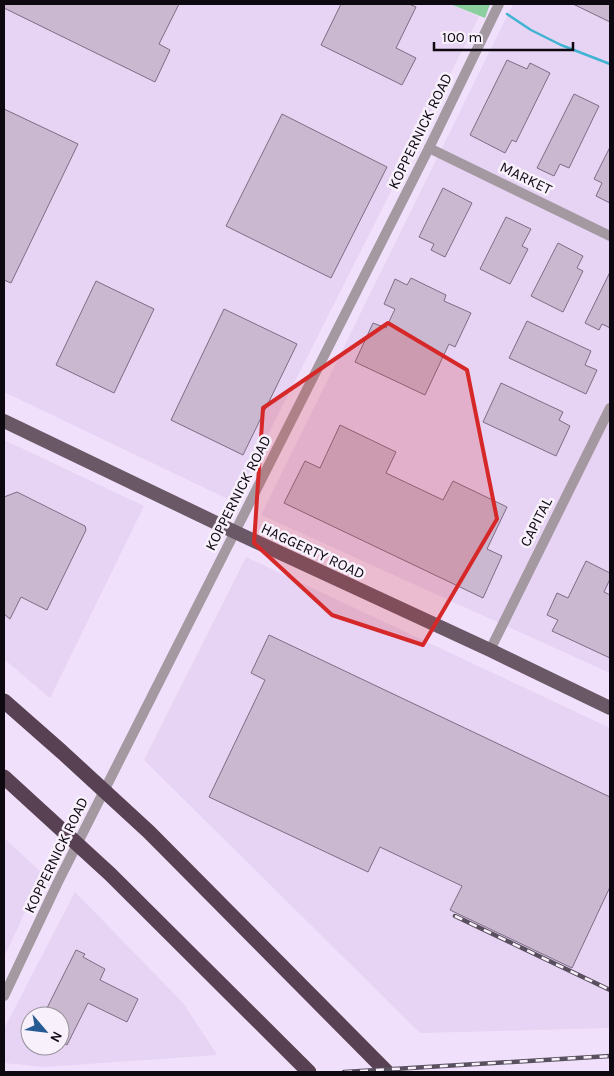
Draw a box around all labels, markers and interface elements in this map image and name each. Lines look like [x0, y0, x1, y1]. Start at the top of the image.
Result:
scale bar [434, 20, 573, 52]
text: 100 m [442, 28, 482, 46]
street label: KOPPERNICK ROAD [384, 70, 456, 192]
street label: MARKET [497, 158, 555, 198]
street label: KOPPERNICK ROAD [201, 432, 275, 554]
street label: CAPITAL [516, 494, 556, 550]
street label: HAGGERTY ROAD [258, 519, 368, 583]
street label: KOPPERNICK ROAD [20, 794, 92, 916]
north arrow [20, 1006, 70, 1056]
text: N [46, 1028, 66, 1045]

